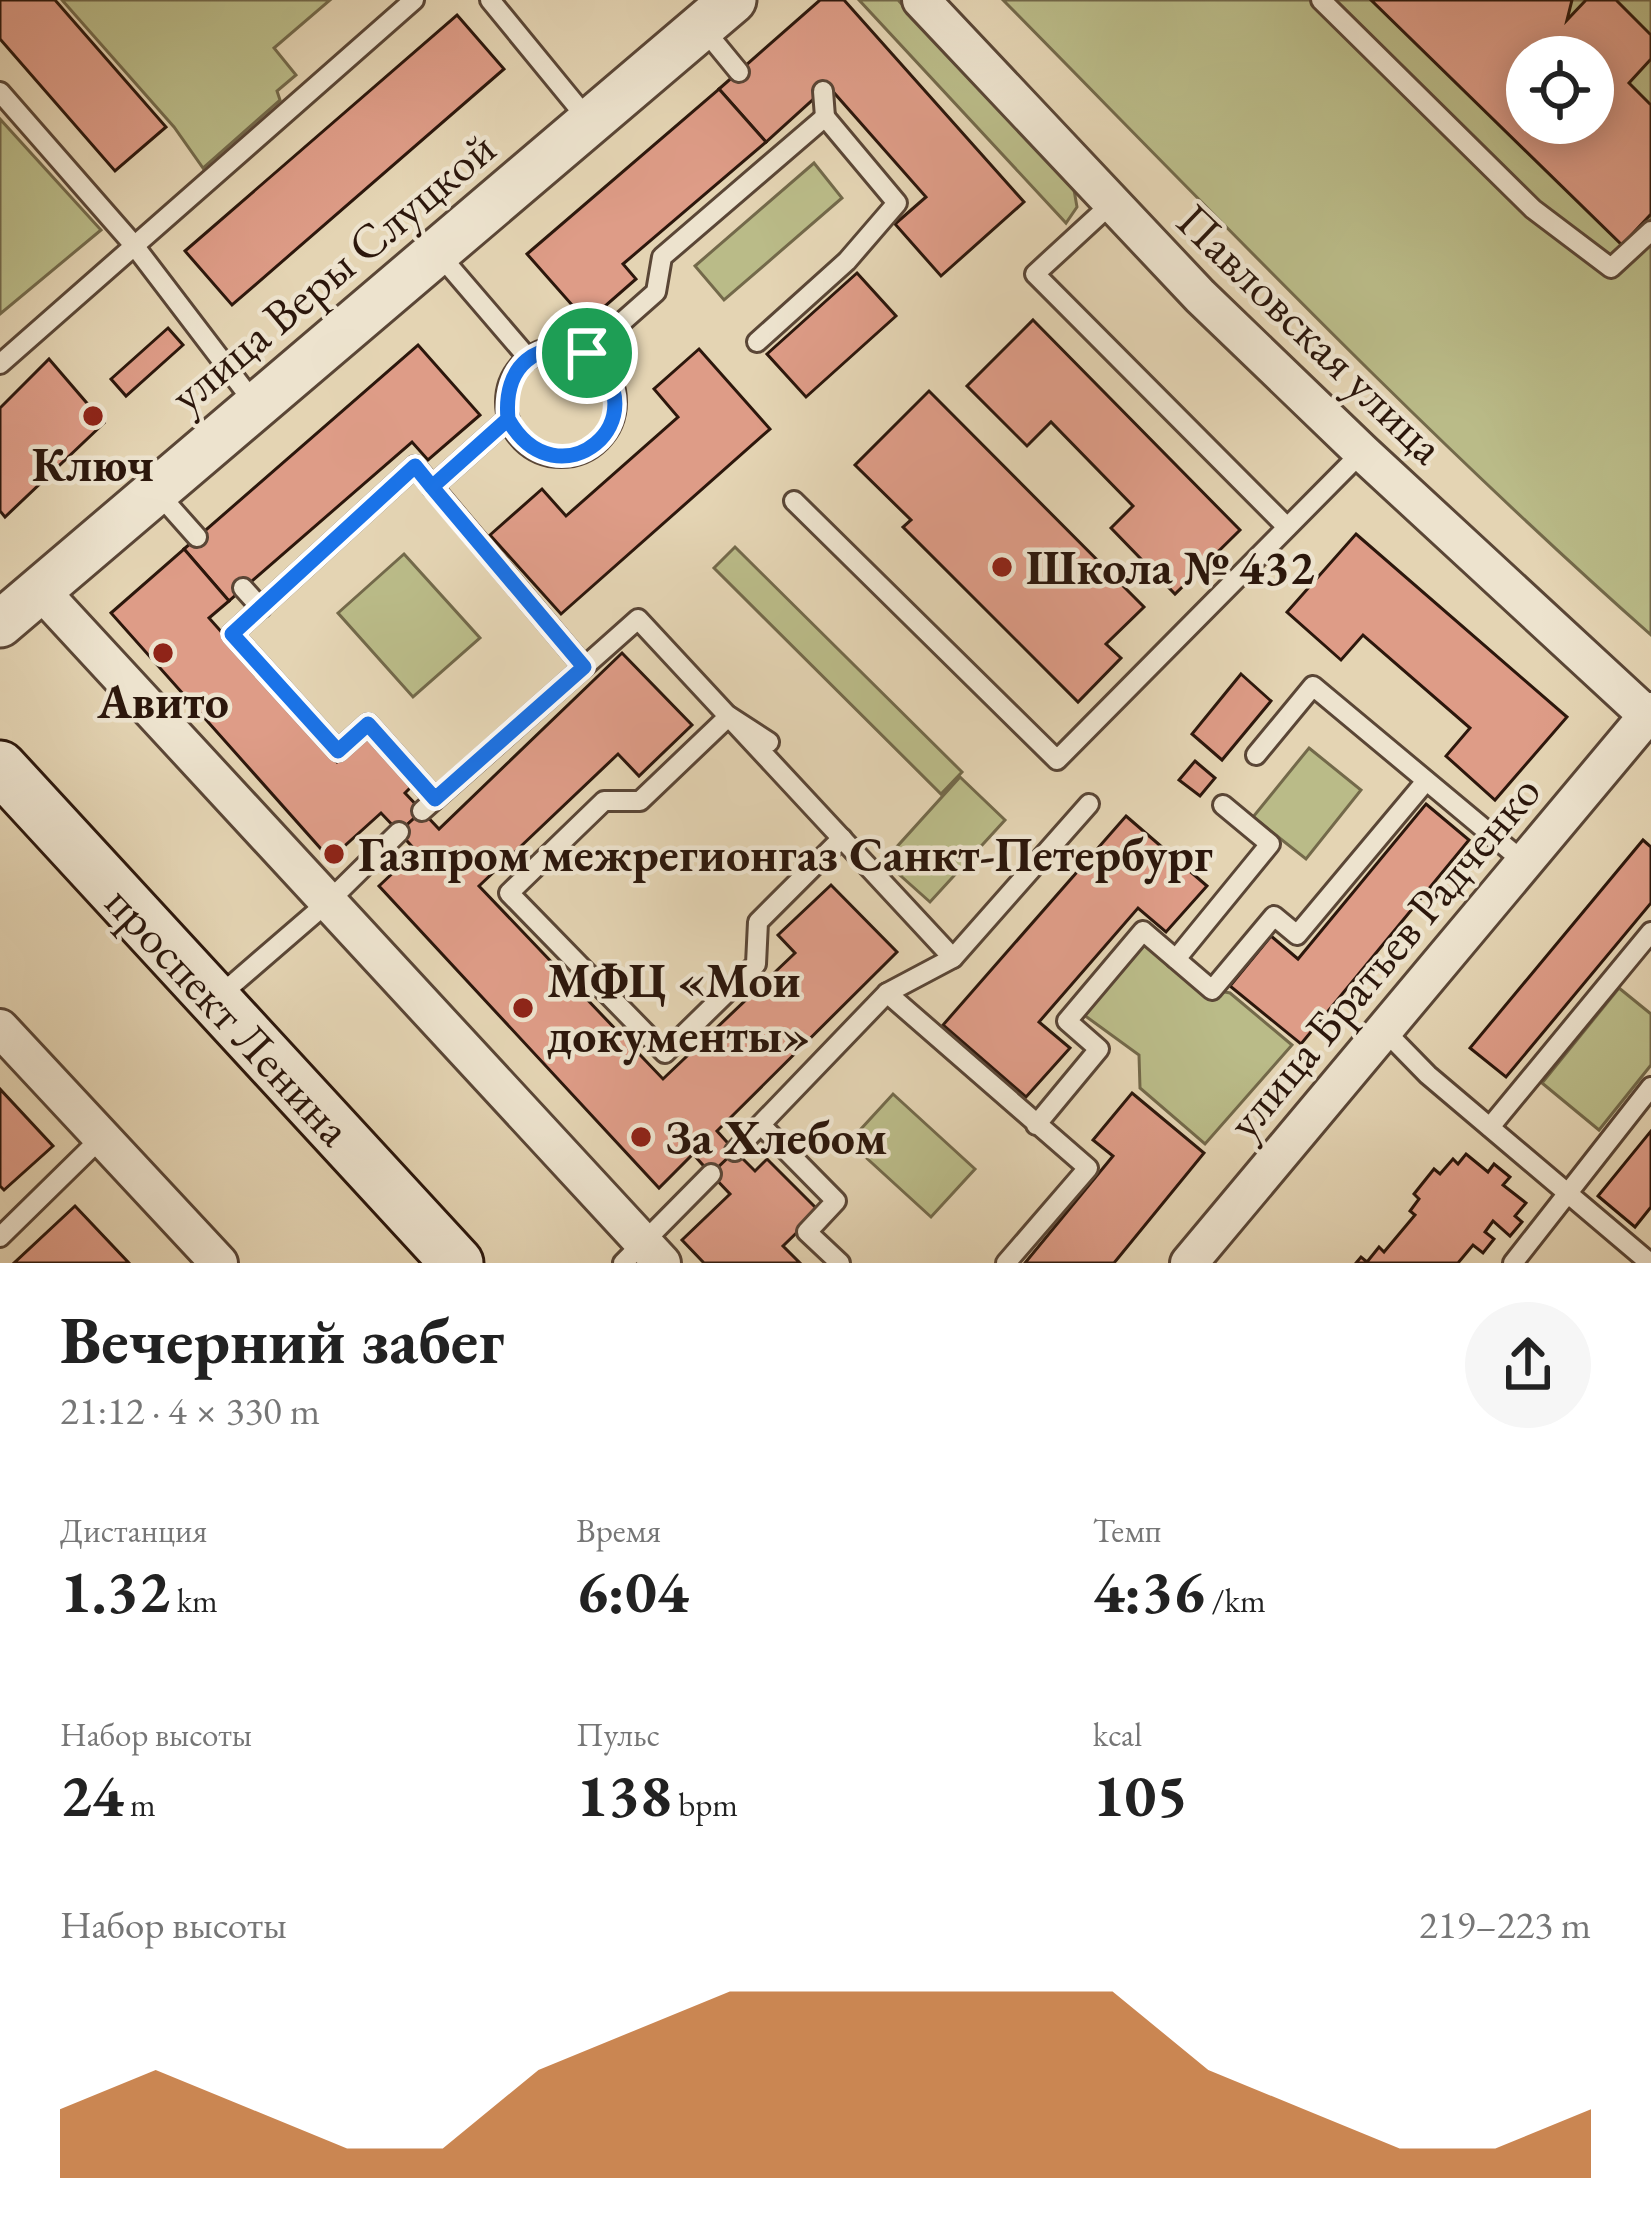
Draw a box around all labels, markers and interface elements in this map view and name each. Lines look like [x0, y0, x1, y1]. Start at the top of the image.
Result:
map controls [1506, 36, 1614, 144]
button: locate [1506, 36, 1614, 144]
street label: улица Веры Слуцкой [156, 117, 508, 425]
street label: Павловская улица [1164, 189, 1459, 477]
pin [536, 302, 638, 404]
icon: arrive [554, 320, 620, 386]
marker: Ключ [80, 403, 106, 429]
place label: Ключ [32, 433, 154, 495]
place label: Школа № 432 [1026, 536, 1315, 598]
marker: Школа № 432 [989, 554, 1015, 580]
marker: Авито [150, 640, 176, 666]
place label: Авито [96, 670, 229, 732]
street label: улица Братьев Радченко [1212, 761, 1554, 1151]
place label: Газпром межрегионгаз Санкт-Петербург [358, 823, 1213, 885]
marker: Газпром межрегионгаз Санкт-Петербург [321, 841, 347, 867]
street label: проспект Ленина [92, 872, 366, 1159]
place label: МФЦ «Мои документы» [547, 949, 810, 1066]
marker: МФЦ «Мои документы» [510, 995, 536, 1021]
place label: За Хлебом [665, 1106, 887, 1168]
marker: За Хлебом [628, 1124, 654, 1150]
text: Вечерний забег [60, 1297, 505, 1383]
button: share [1465, 1302, 1591, 1428]
text: 21:12 · 4 × 330 m [60, 1385, 320, 1436]
text: Дистанция [60, 1509, 207, 1552]
text: Время [576, 1509, 661, 1552]
text: Темп [1093, 1509, 1161, 1552]
text: 1.32 [60, 1552, 170, 1630]
text: 6:04 [576, 1552, 688, 1630]
text: 4:36 [1093, 1552, 1205, 1630]
text: km [170, 1579, 218, 1622]
text: /km [1205, 1579, 1266, 1622]
text: Набор высоты [60, 1713, 252, 1756]
text: Пульс [576, 1713, 660, 1756]
text: kcal [1093, 1713, 1142, 1756]
text: 24 [60, 1756, 123, 1834]
text: 138 [576, 1756, 672, 1834]
text: 105 [1093, 1756, 1188, 1834]
text: m [123, 1783, 156, 1826]
text: bpm [672, 1783, 738, 1826]
text: Набор высоты [60, 1899, 287, 1950]
text: 219–223 m [1419, 1899, 1591, 1950]

